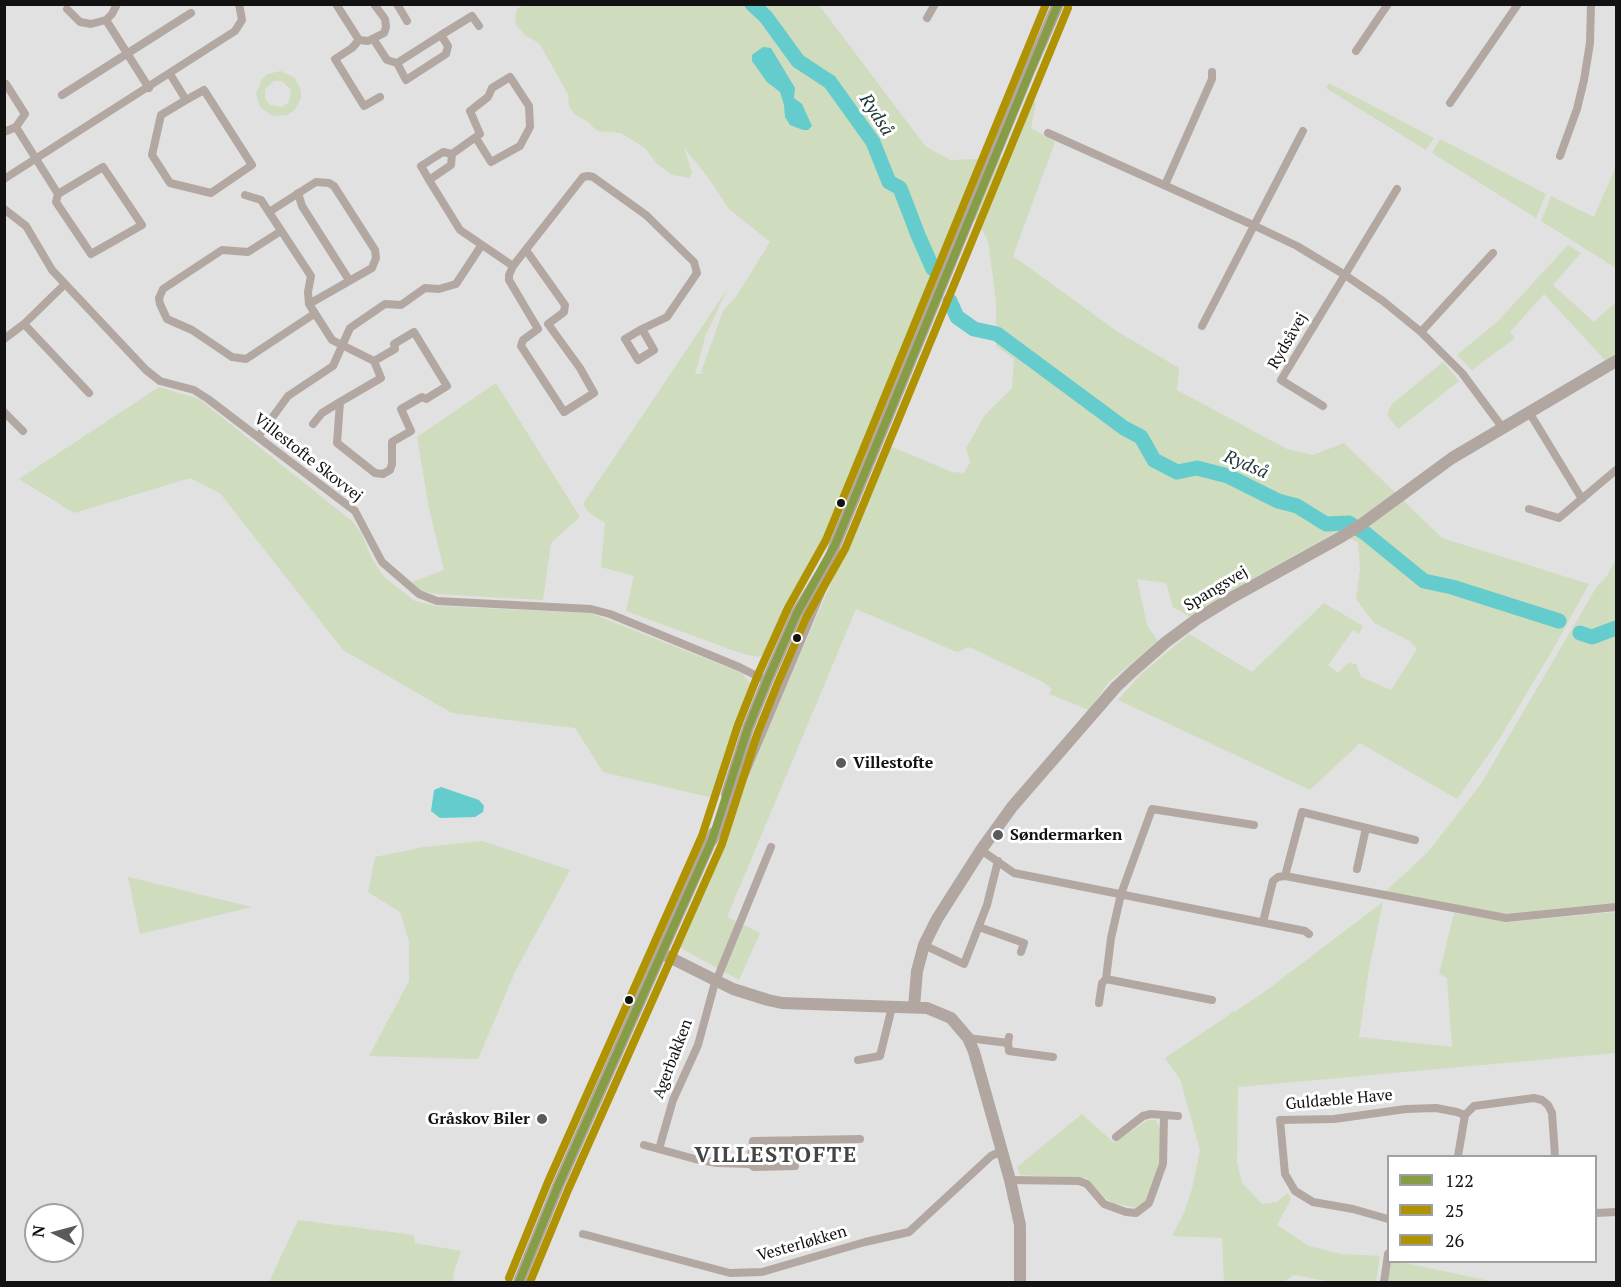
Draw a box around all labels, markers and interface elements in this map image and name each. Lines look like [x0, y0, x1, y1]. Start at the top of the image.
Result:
water label: Rydså [854, 90, 898, 140]
street label: Rydsåvej [1264, 309, 1312, 373]
street label: Villestofte Skovvej [250, 410, 366, 506]
water label: Rydså [1221, 446, 1271, 484]
unlabelled marker [835, 497, 847, 509]
street label: Spangsvej [1181, 562, 1251, 616]
unlabelled marker [791, 632, 803, 644]
place label: Villestofte [853, 753, 933, 773]
marker: Villestofte [834, 756, 848, 770]
place label: Søndermarken [1010, 825, 1122, 845]
marker: Søndermarken [991, 828, 1005, 842]
unlabelled marker [623, 994, 635, 1006]
street label: Agerbakken [649, 1017, 697, 1101]
street label: Guldæble Have [1285, 1086, 1393, 1114]
place label: Gråskov Biler [428, 1109, 530, 1129]
marker: Gråskov Biler [535, 1112, 549, 1126]
district label: VILLESTOFTE [694, 1143, 858, 1169]
legend [1387, 1155, 1597, 1263]
text: 122 [1445, 1168, 1474, 1192]
text: 25 [1445, 1198, 1464, 1222]
north arrow [24, 1203, 84, 1263]
street label: Vesterløkken [755, 1222, 849, 1266]
text: N [27, 1224, 50, 1239]
text: 26 [1445, 1228, 1464, 1252]

